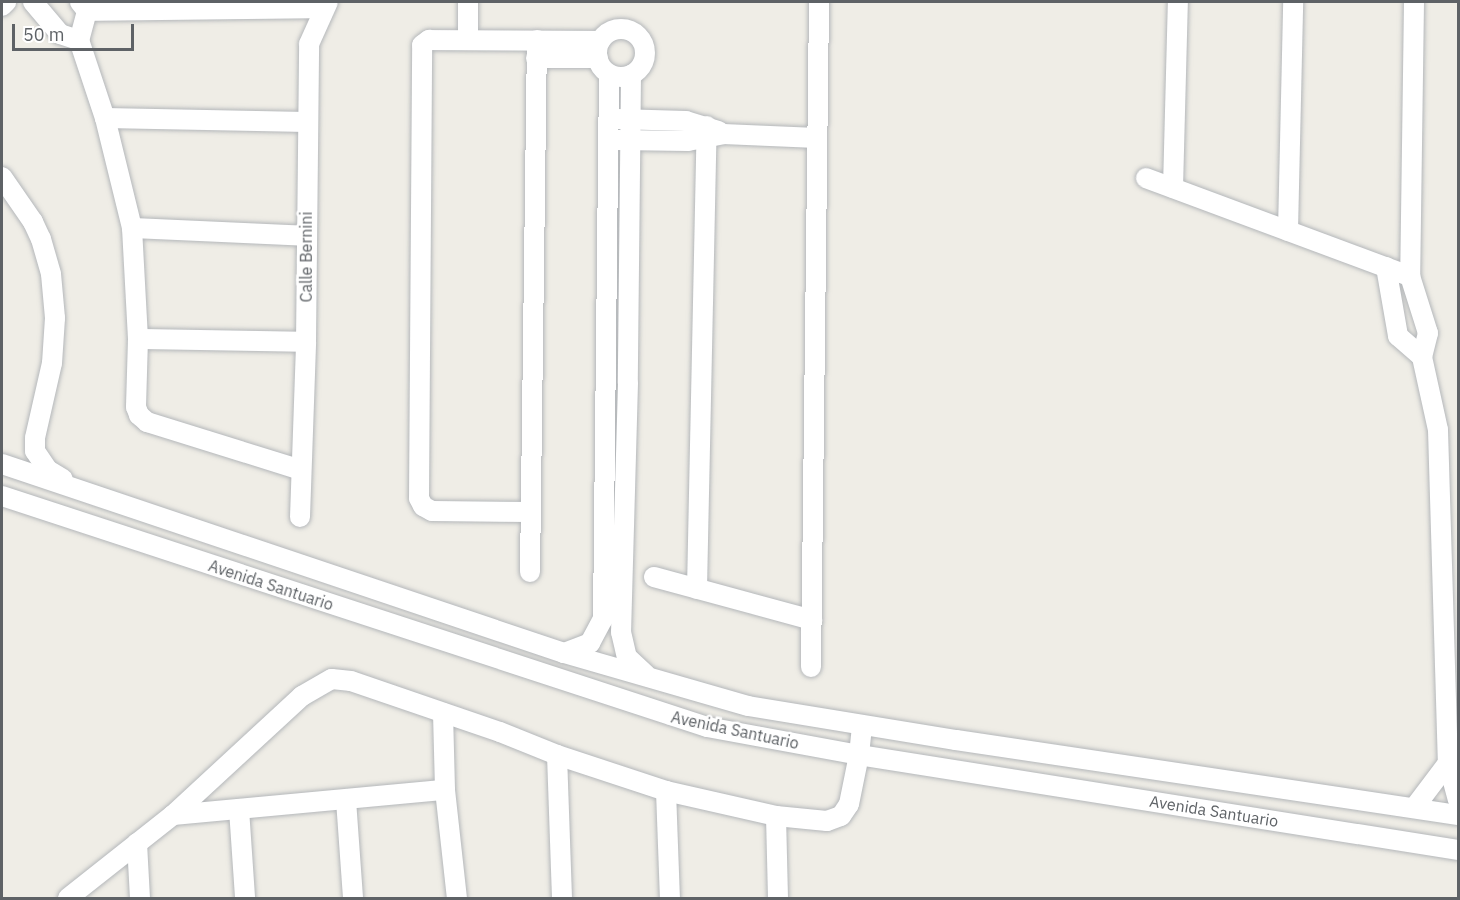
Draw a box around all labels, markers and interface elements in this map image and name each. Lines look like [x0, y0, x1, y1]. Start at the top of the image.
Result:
scale bar [15, 12, 136, 50]
text: 50 m [23, 23, 65, 46]
street label: Calle Bernini [296, 212, 316, 302]
street label: Avenida Santuario [206, 556, 336, 614]
street label: Avenida Santuario [669, 707, 801, 753]
street label: Avenida Santuario [1148, 791, 1280, 831]

